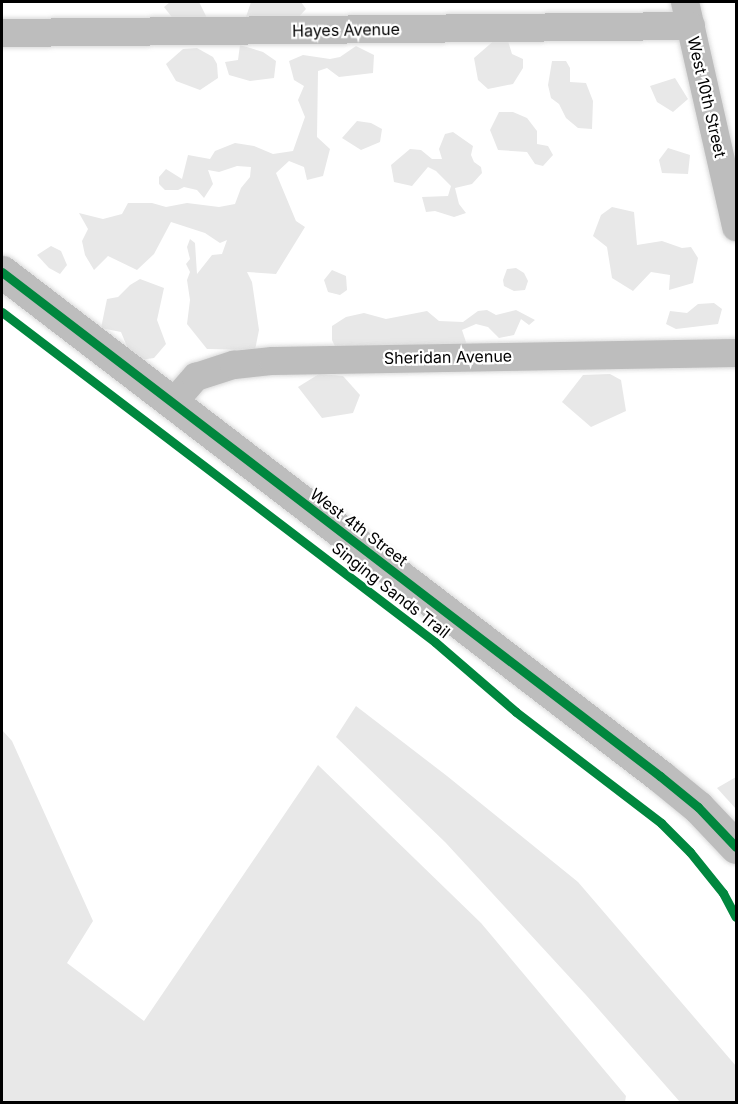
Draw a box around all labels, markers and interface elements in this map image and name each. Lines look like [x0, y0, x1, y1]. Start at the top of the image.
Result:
street label: Hayes Avenue [292, 19, 400, 41]
street label: West 10th Street [684, 35, 730, 159]
street label: Sheridan Avenue [384, 346, 512, 368]
street label: West 4th Street [306, 484, 412, 570]
street label: Singing Sands Trail [328, 538, 454, 642]

